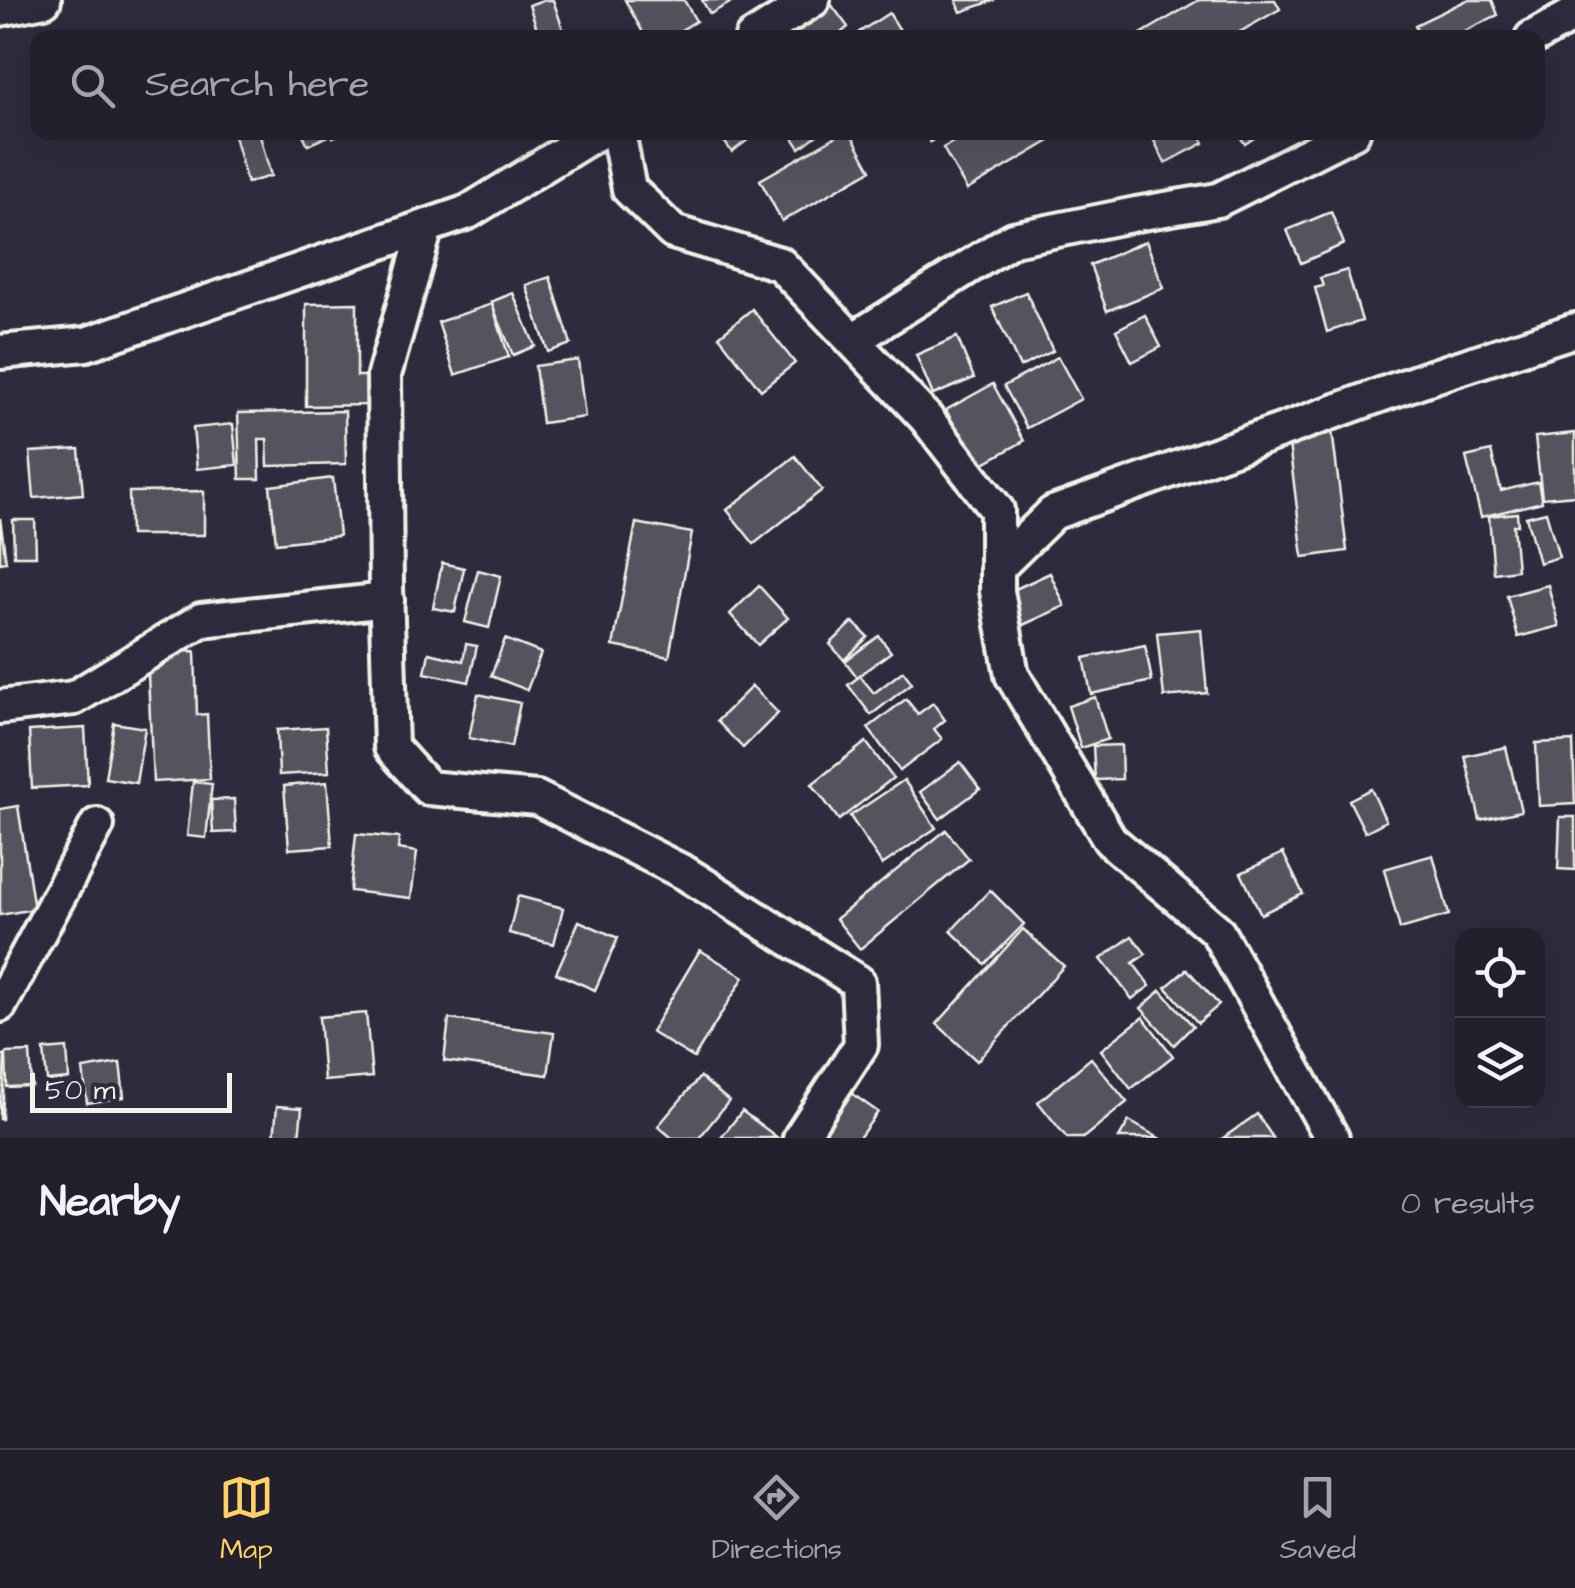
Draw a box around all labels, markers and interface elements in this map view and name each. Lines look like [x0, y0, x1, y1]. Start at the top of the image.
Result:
search box [30, 30, 1545, 140]
icon: search [65, 58, 120, 113]
text: Search here [145, 59, 369, 111]
map controls [1455, 928, 1545, 1108]
button: locate [1455, 928, 1545, 1018]
button: layers [1455, 1018, 1545, 1108]
scale bar [30, 1068, 232, 1112]
text: 50 m [45, 1071, 116, 1110]
text: Nearby [40, 1174, 180, 1232]
text: 0 results [1401, 1181, 1535, 1226]
tab: Map [219, 1470, 274, 1569]
tab: Directions [712, 1470, 842, 1569]
tab: Saved [1280, 1470, 1356, 1569]

